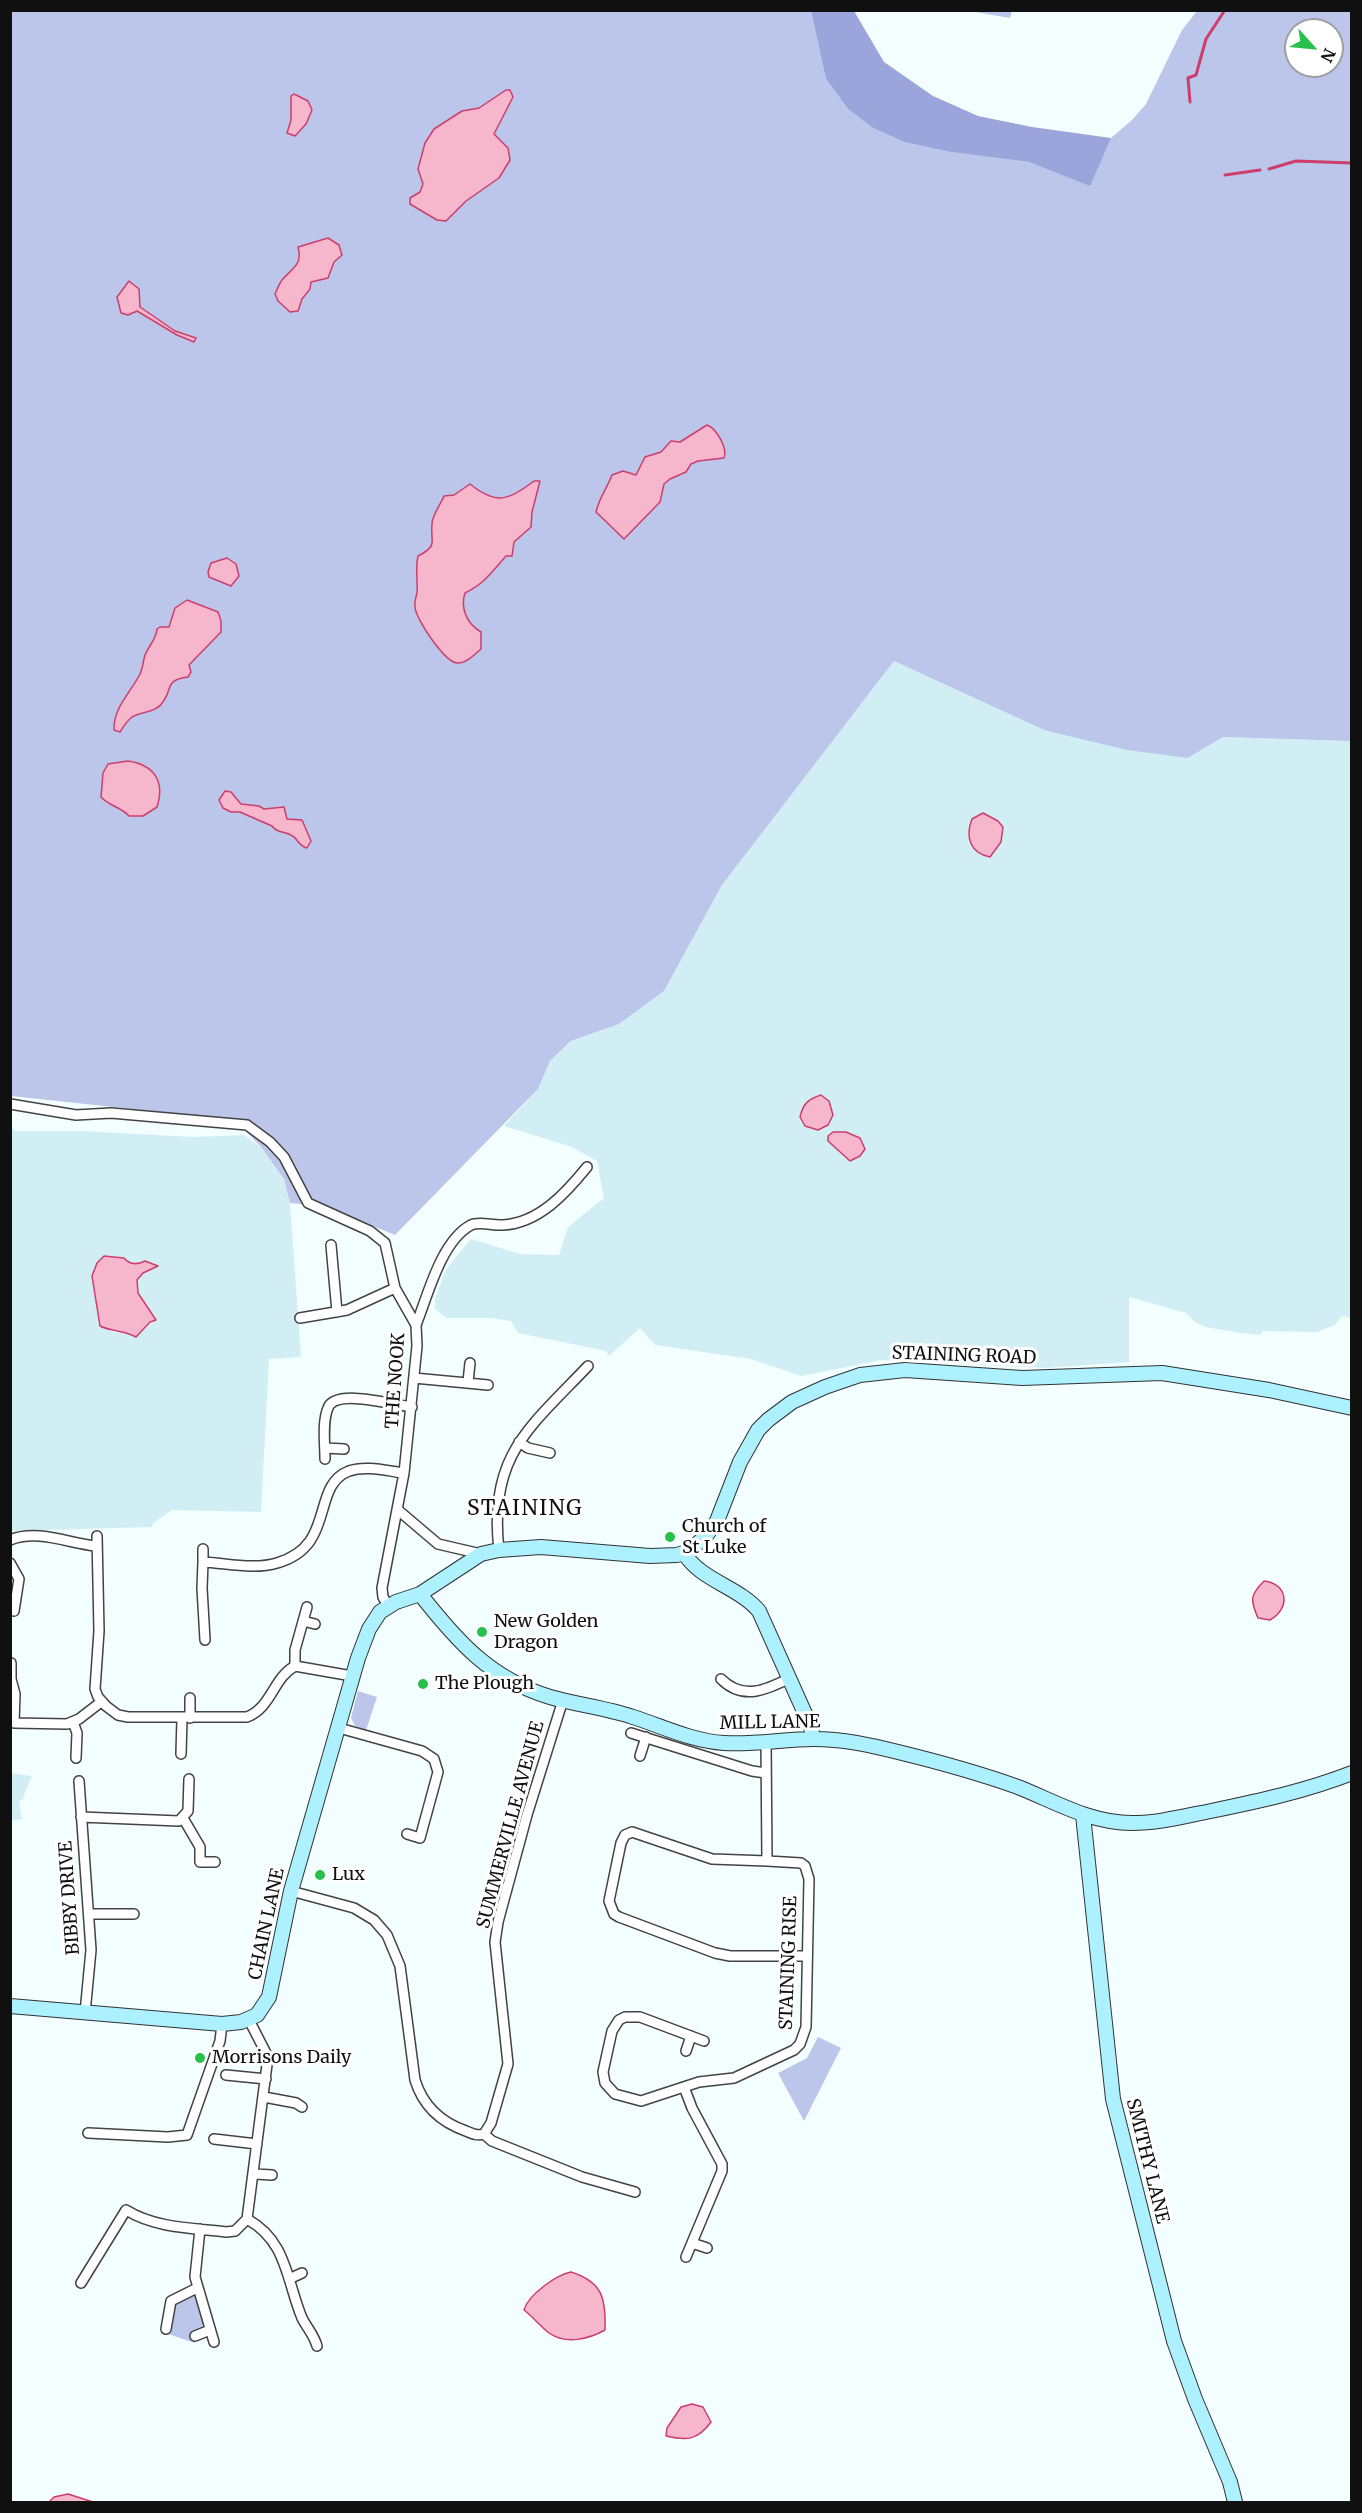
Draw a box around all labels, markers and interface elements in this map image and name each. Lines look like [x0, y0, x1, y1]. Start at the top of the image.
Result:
north arrow [1284, 18, 1344, 78]
text: N [1316, 45, 1340, 65]
street label: THE NOOK [382, 1332, 410, 1430]
street label: STAINING ROAD [891, 1343, 1037, 1369]
district label: STAINING [467, 1496, 583, 1522]
place label: Church of St Luke [682, 1516, 766, 1558]
marker: Church of St Luke [663, 1530, 677, 1544]
place label: New Golden Dragon [494, 1611, 598, 1654]
marker: New Golden Dragon [475, 1625, 489, 1639]
place label: The Plough [435, 1673, 534, 1695]
marker: The Plough [416, 1677, 430, 1691]
street label: MILL LANE [719, 1711, 821, 1735]
street label: SUMMERVILLE AVENUE [473, 1719, 549, 1931]
street label: BIBBY DRIVE [55, 1840, 85, 1956]
place label: Lux [332, 1864, 365, 1886]
street label: CHAIN LANE [245, 1866, 289, 1982]
marker: Lux [313, 1868, 327, 1882]
street label: STAINING RISE [776, 1896, 802, 2030]
place label: Morrisons Daily [212, 2047, 351, 2069]
marker: Morrisons Daily [193, 2051, 207, 2065]
street label: SMITHY LANE [1121, 2096, 1173, 2226]

